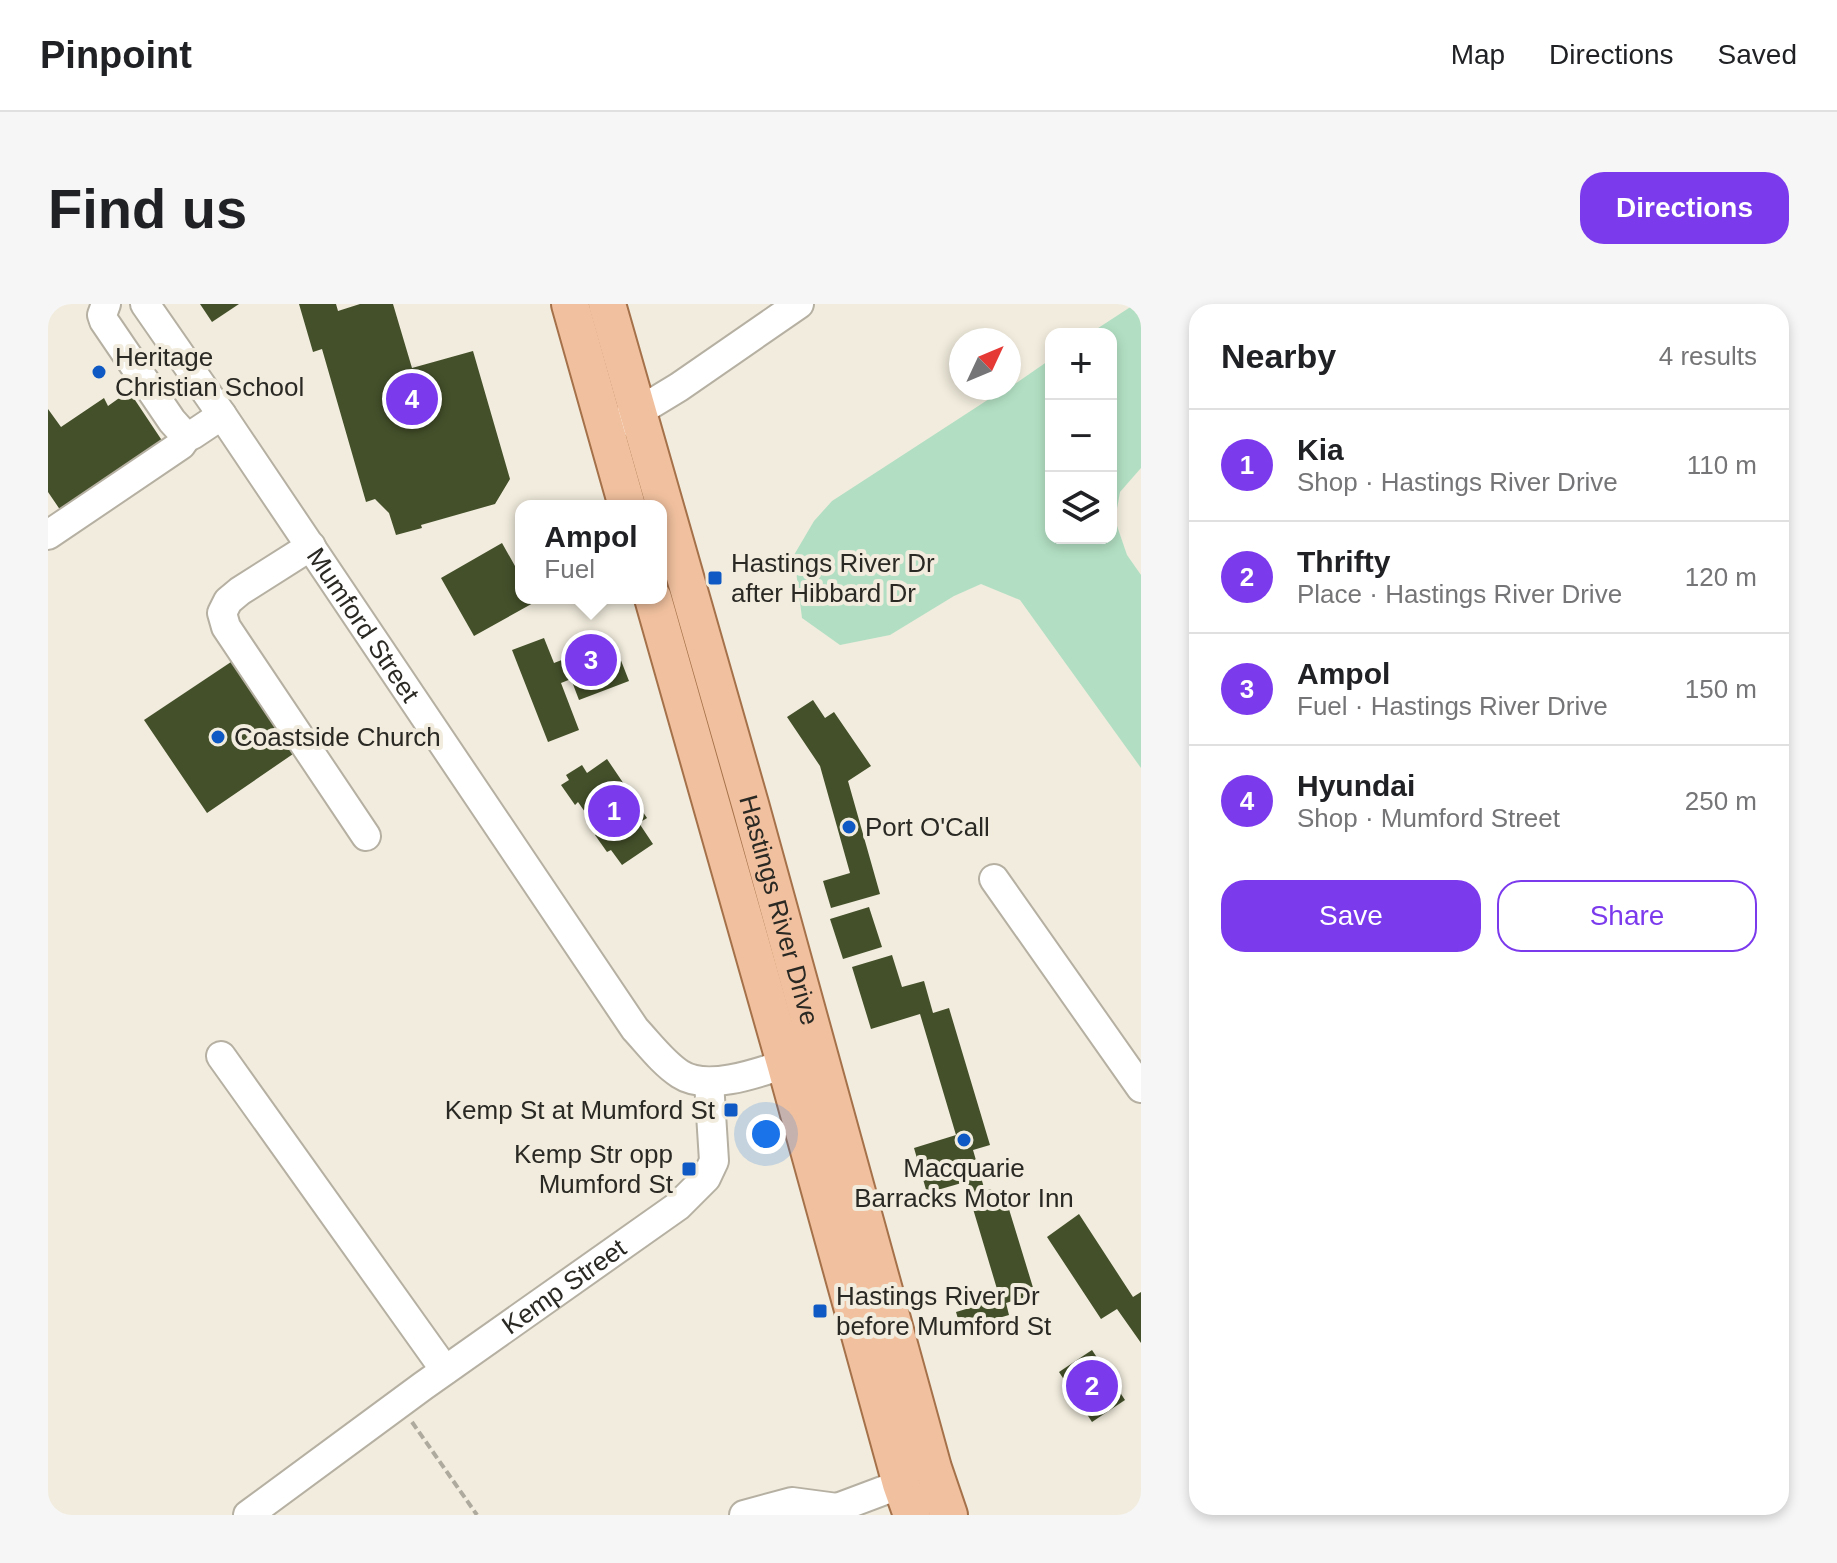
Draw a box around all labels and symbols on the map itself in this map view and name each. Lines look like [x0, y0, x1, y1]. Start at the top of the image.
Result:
north arrow [949, 328, 1021, 400]
place label: Heritage Christian School [115, 342, 304, 402]
marker: Heritage Christian School [90, 363, 108, 381]
pin: 4 [386, 369, 438, 429]
street label: Mumford Street [301, 542, 426, 708]
place label: Hastings River Dr after Hibbard Dr [731, 548, 935, 608]
marker: Hastings River Dr after Hibbard Dr [706, 569, 724, 587]
pin: 3 [565, 630, 617, 690]
place label: Coastside Church [234, 722, 441, 752]
marker: Coastside Church [209, 728, 227, 746]
pin: 1 [588, 781, 640, 841]
street label: Hastings River Drive [733, 792, 825, 1028]
place label: Port O'Call [865, 812, 990, 842]
marker: Port O'Call [840, 818, 858, 836]
place label: Kemp St at Mumford St [445, 1095, 716, 1125]
marker: Kemp St at Mumford St [722, 1101, 740, 1119]
your location [746, 1114, 786, 1154]
marker: Macquarie Barracks Motor Inn [955, 1131, 973, 1149]
place label: Kemp Str opp Mumford St [514, 1139, 674, 1199]
place label: Macquarie Barracks Motor Inn [854, 1153, 1074, 1213]
marker: Kemp Str opp Mumford St [680, 1160, 698, 1178]
street label: Kemp Street [496, 1232, 632, 1340]
place label: Hastings River Dr before Mumford St [836, 1281, 1052, 1341]
marker: Hastings River Dr before Mumford St [811, 1302, 829, 1320]
pin: 2 [1066, 1356, 1118, 1416]

